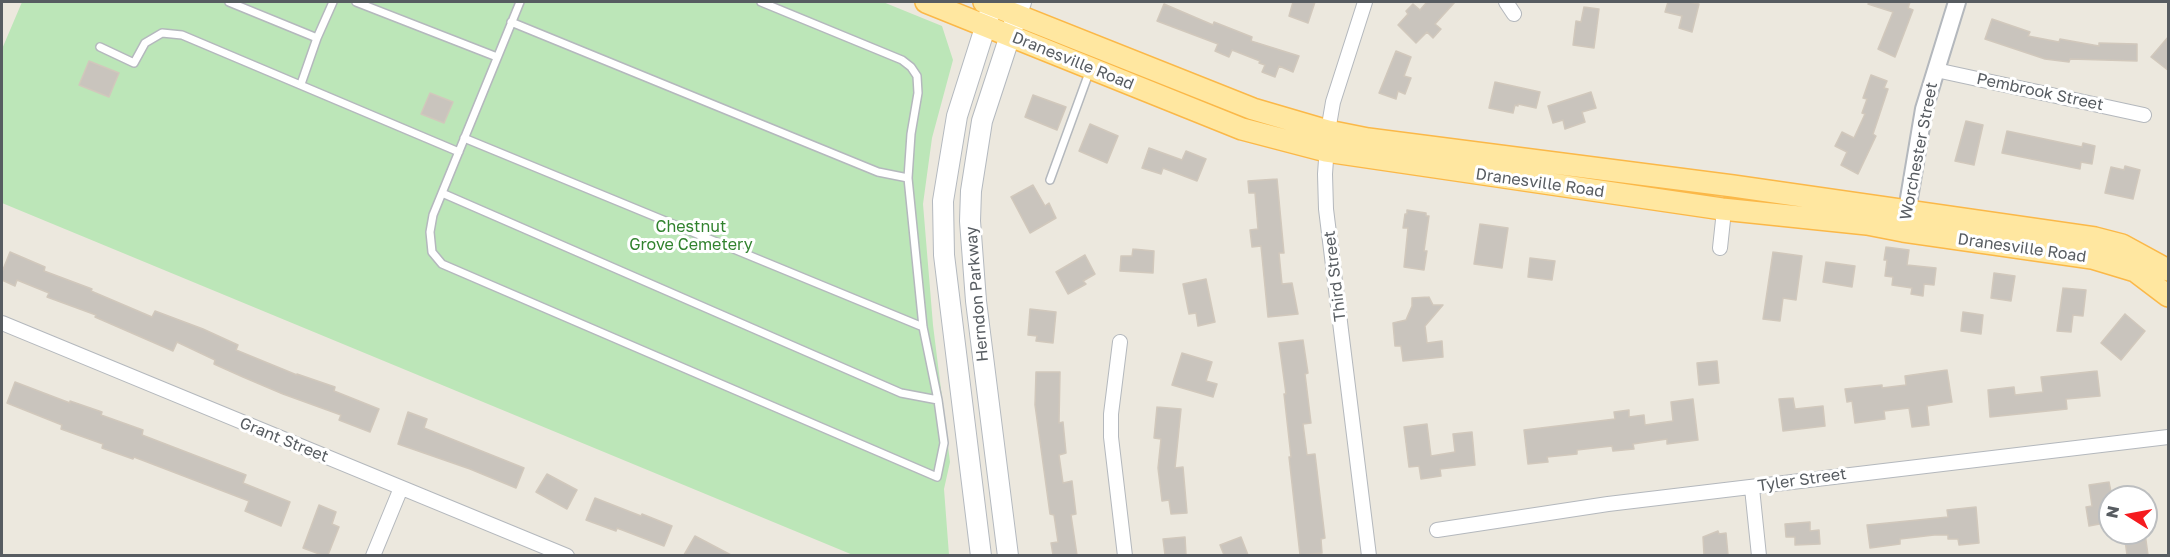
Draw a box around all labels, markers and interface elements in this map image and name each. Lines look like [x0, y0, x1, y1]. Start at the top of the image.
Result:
street label: Dranesville Road [1009, 28, 1137, 94]
street label: Pembrook Street [1975, 69, 2105, 115]
street label: Worchester Street [1896, 80, 1942, 222]
street label: Dranesville Road [1474, 164, 1606, 202]
park label: Chestnut Grove Cemetery [629, 217, 753, 255]
street label: Herndon Parkway [962, 225, 992, 363]
street label: Dranesville Road [1956, 229, 2088, 267]
street label: Third Street [1320, 230, 1350, 322]
street label: Grant Street [237, 414, 331, 466]
street label: Tyler Street [1756, 464, 1848, 496]
north arrow [2098, 485, 2158, 545]
text: N [2101, 504, 2123, 520]

